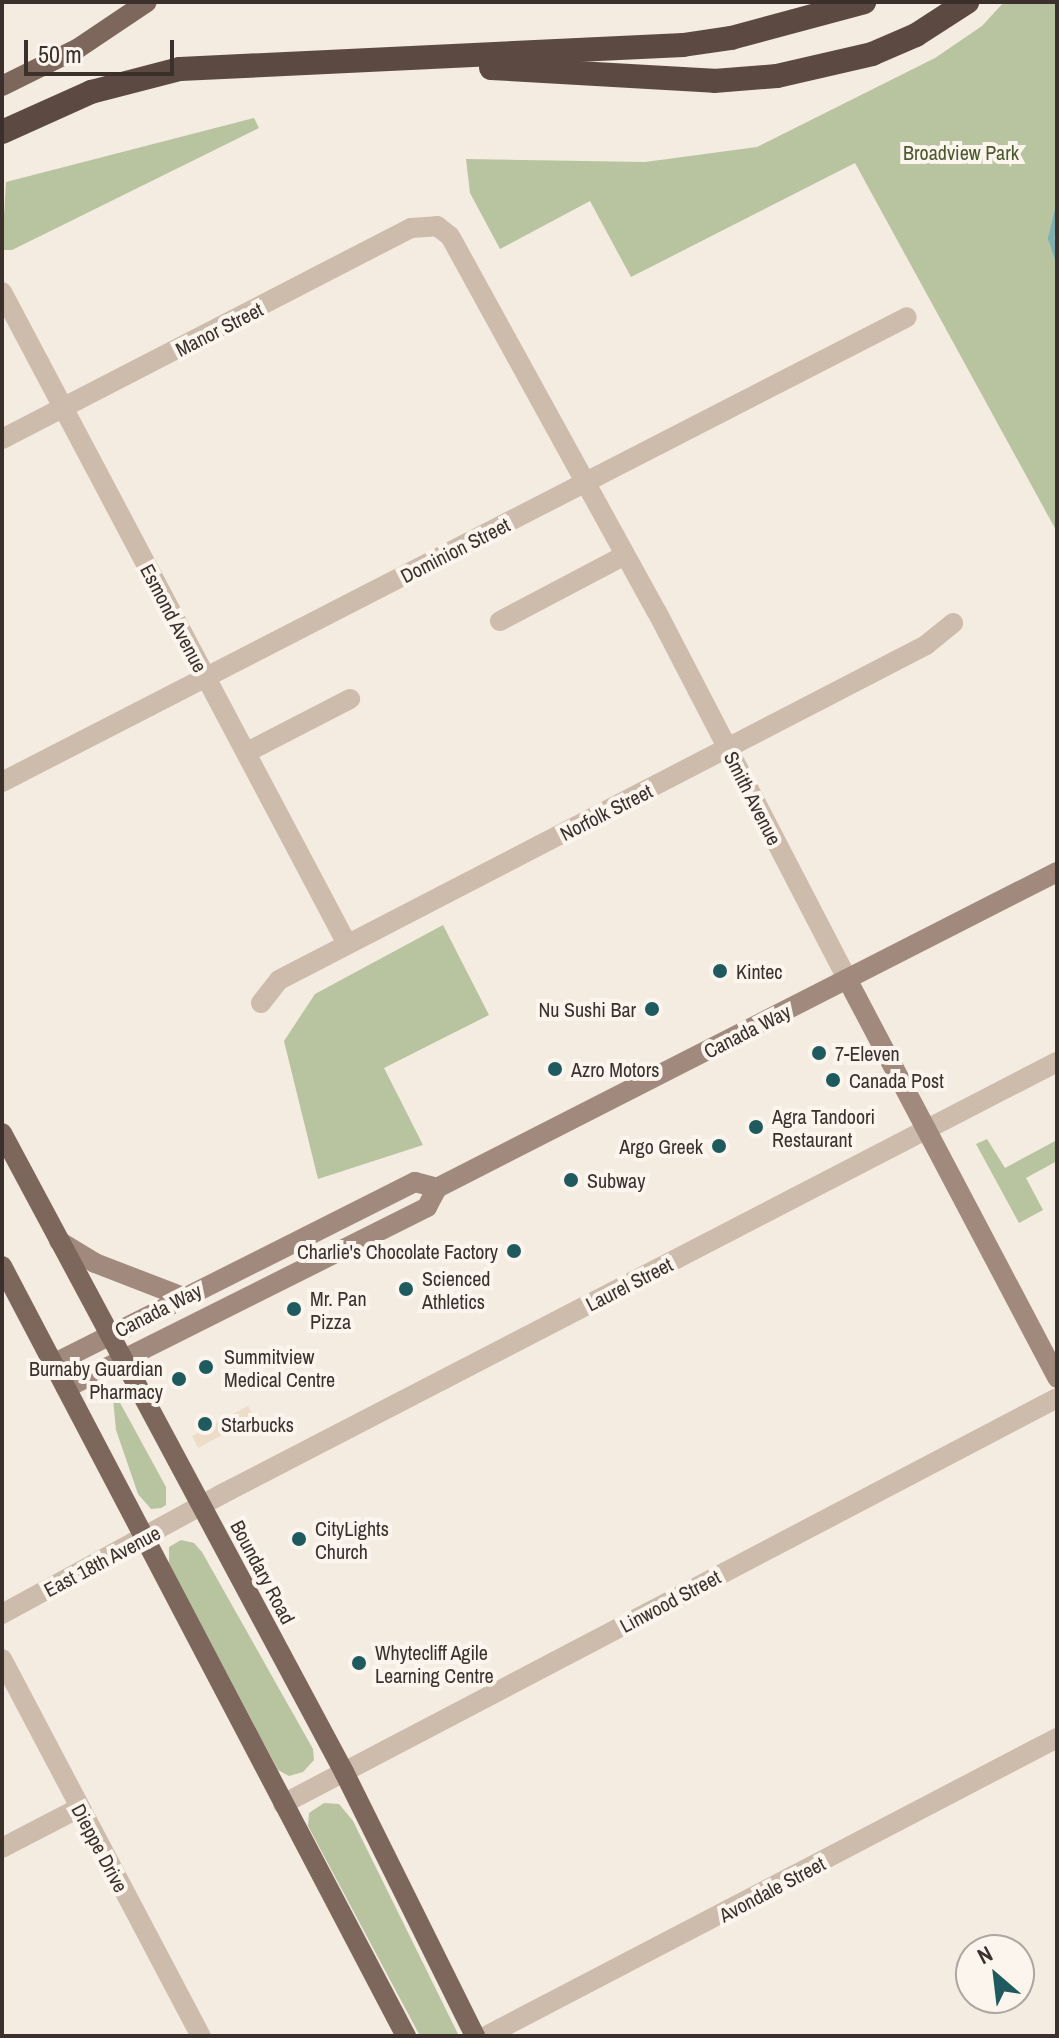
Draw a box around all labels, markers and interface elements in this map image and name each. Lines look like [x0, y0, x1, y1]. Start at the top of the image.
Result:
scale bar [28, 24, 178, 74]
text: 50 m [38, 38, 82, 70]
park label: Broadview Park [903, 140, 1019, 164]
street label: Manor Street [171, 297, 267, 361]
street label: Dominion Street [396, 512, 514, 588]
street label: Esmond Avenue [135, 559, 213, 677]
street label: Smith Avenue [719, 747, 787, 849]
street label: Norfolk Street [556, 779, 656, 845]
place label: Kintec [736, 959, 782, 983]
marker: Kintec [711, 962, 729, 980]
place label: Nu Sushi Bar [538, 997, 636, 1021]
street label: Canada Way [700, 999, 794, 1063]
marker: Nu Sushi Bar [643, 1000, 661, 1018]
place label: 7-Eleven [835, 1041, 900, 1065]
marker: 7-Eleven [810, 1044, 828, 1062]
place label: Azro Motors [571, 1057, 659, 1081]
marker: Azro Motors [546, 1060, 564, 1078]
place label: Canada Post [849, 1068, 944, 1092]
marker: Canada Post [824, 1071, 842, 1089]
place label: Agra Tandoori Restaurant [772, 1104, 875, 1151]
marker: Agra Tandoori Restaurant [747, 1118, 765, 1136]
place label: Argo Greek [619, 1134, 703, 1158]
marker: Argo Greek [710, 1137, 728, 1155]
place label: Subway [587, 1168, 645, 1192]
marker: Subway [562, 1171, 580, 1189]
place label: Charlie's Chocolate Factory [297, 1239, 498, 1263]
marker: Charlie's Chocolate Factory [505, 1242, 523, 1260]
street label: Laurel Street [582, 1252, 676, 1316]
place label: Scienced Athletics [422, 1266, 490, 1313]
street label: Canada Way [111, 1278, 205, 1342]
marker: Scienced Athletics [397, 1280, 415, 1298]
place label: Mr. Pan Pizza [310, 1286, 367, 1333]
marker: Mr. Pan Pizza [285, 1300, 303, 1318]
place label: Summitview Medical Centre [224, 1344, 335, 1391]
place label: Burnaby Guardian Pharmacy [29, 1356, 163, 1403]
marker: Summitview Medical Centre [195, 1356, 217, 1378]
marker: Burnaby Guardian Pharmacy [170, 1370, 188, 1388]
place label: Starbucks [221, 1412, 294, 1436]
marker: Starbucks [196, 1415, 214, 1433]
street label: Boundary Road [226, 1516, 300, 1628]
place label: CityLights Church [315, 1516, 389, 1563]
street label: East 18th Avenue [39, 1520, 165, 1602]
marker: CityLights Church [290, 1530, 308, 1548]
street label: Linwood Street [616, 1565, 724, 1637]
place label: Whytecliff Agile Learning Centre [375, 1640, 494, 1687]
marker: Whytecliff Agile Learning Centre [350, 1654, 368, 1672]
street label: Dieppe Drive [67, 1800, 133, 1896]
street label: Avondale Street [715, 1851, 829, 1927]
north arrow [955, 1934, 1035, 2014]
text: N [972, 1938, 997, 1971]

